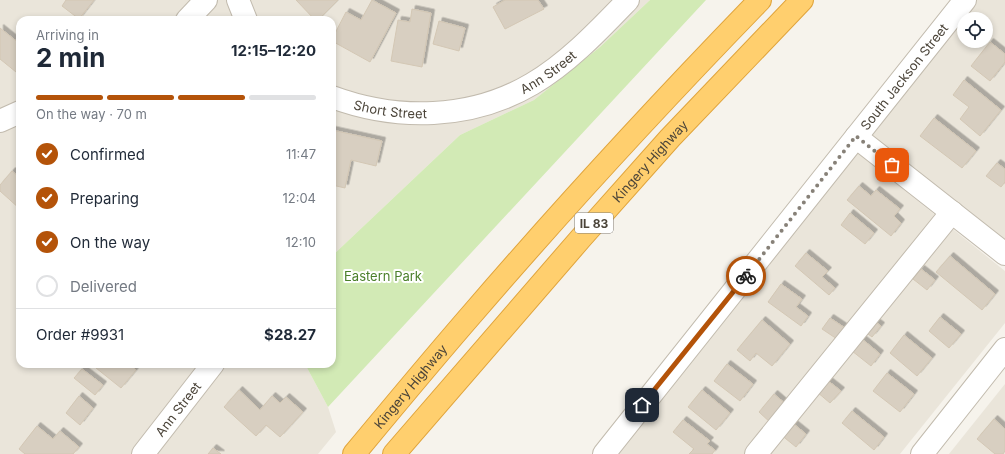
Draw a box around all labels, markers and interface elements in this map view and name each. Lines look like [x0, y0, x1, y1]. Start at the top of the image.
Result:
map controls [957, 12, 993, 48]
button: locate [957, 12, 993, 48]
street label: South Jackson Street [857, 20, 951, 133]
text: Arriving in [36, 27, 99, 43]
text: 12:15–12:20 [231, 41, 316, 60]
text: 2 min [36, 42, 106, 73]
street label: Ann Street [517, 47, 579, 97]
street label: Short Street [352, 96, 427, 121]
text: On the way · 70 m [36, 106, 147, 122]
street label: Kingery Highway [609, 117, 691, 205]
icon: check [36, 143, 58, 165]
text: Confirmed [70, 145, 145, 164]
text: 11:47 [286, 146, 316, 162]
pin [875, 148, 909, 182]
icon: bag [881, 154, 903, 176]
icon: check [36, 187, 58, 209]
text: Preparing [70, 189, 139, 208]
text: 12:04 [282, 190, 316, 206]
road number: IL 83 [575, 213, 613, 233]
icon: check [36, 231, 58, 253]
text: On the way [70, 233, 150, 252]
text: 12:10 [286, 234, 316, 250]
courier [726, 256, 766, 296]
icon: bike [735, 265, 757, 287]
park label: Eastern Park [344, 268, 422, 284]
text: Delivered [70, 277, 137, 296]
text: Order #9931 [36, 325, 124, 344]
text: $28.27 [264, 325, 316, 344]
street label: Kingery Highway [371, 341, 450, 432]
street label: Ann Street [152, 379, 204, 439]
pin [625, 388, 659, 422]
icon: home [631, 394, 653, 416]

